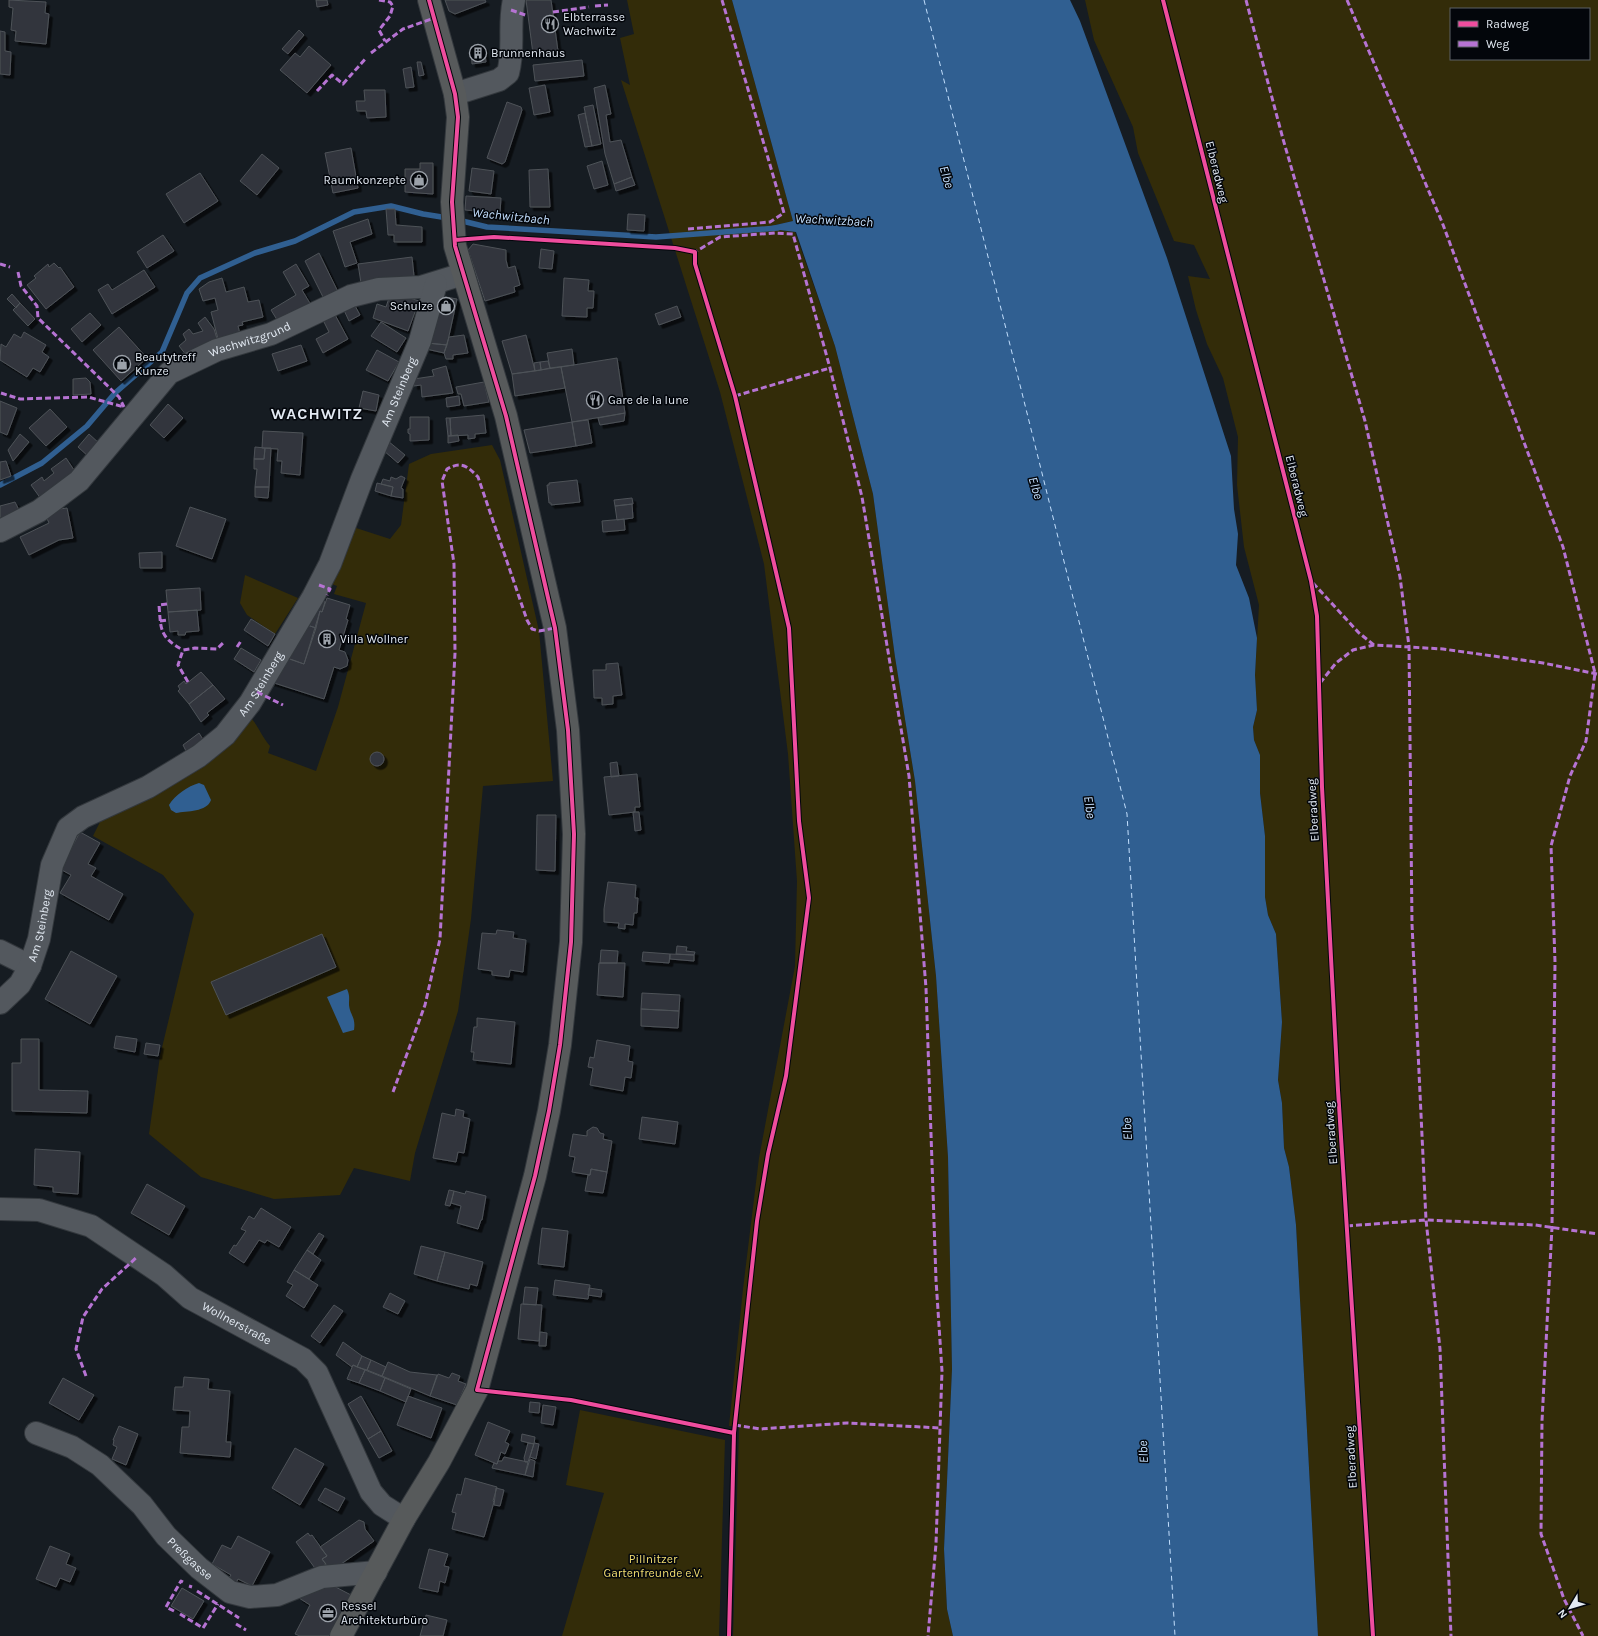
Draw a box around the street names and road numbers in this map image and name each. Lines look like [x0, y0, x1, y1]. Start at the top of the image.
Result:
street label: Elberadweg [1203, 140, 1231, 205]
street label: Wachwitzgrund [206, 319, 293, 360]
street label: Am Steinberg [378, 355, 420, 428]
street label: Elberadweg [1283, 454, 1311, 519]
street label: Am Steinberg [235, 648, 286, 719]
street label: Elberadweg [1304, 778, 1322, 842]
street label: Am Steinberg [25, 888, 55, 964]
street label: Elberadweg [1322, 1101, 1340, 1165]
street label: Wollnerstraße [199, 1299, 274, 1348]
street label: Elberadweg [1342, 1425, 1360, 1489]
street label: Preßgasse [164, 1534, 215, 1583]

